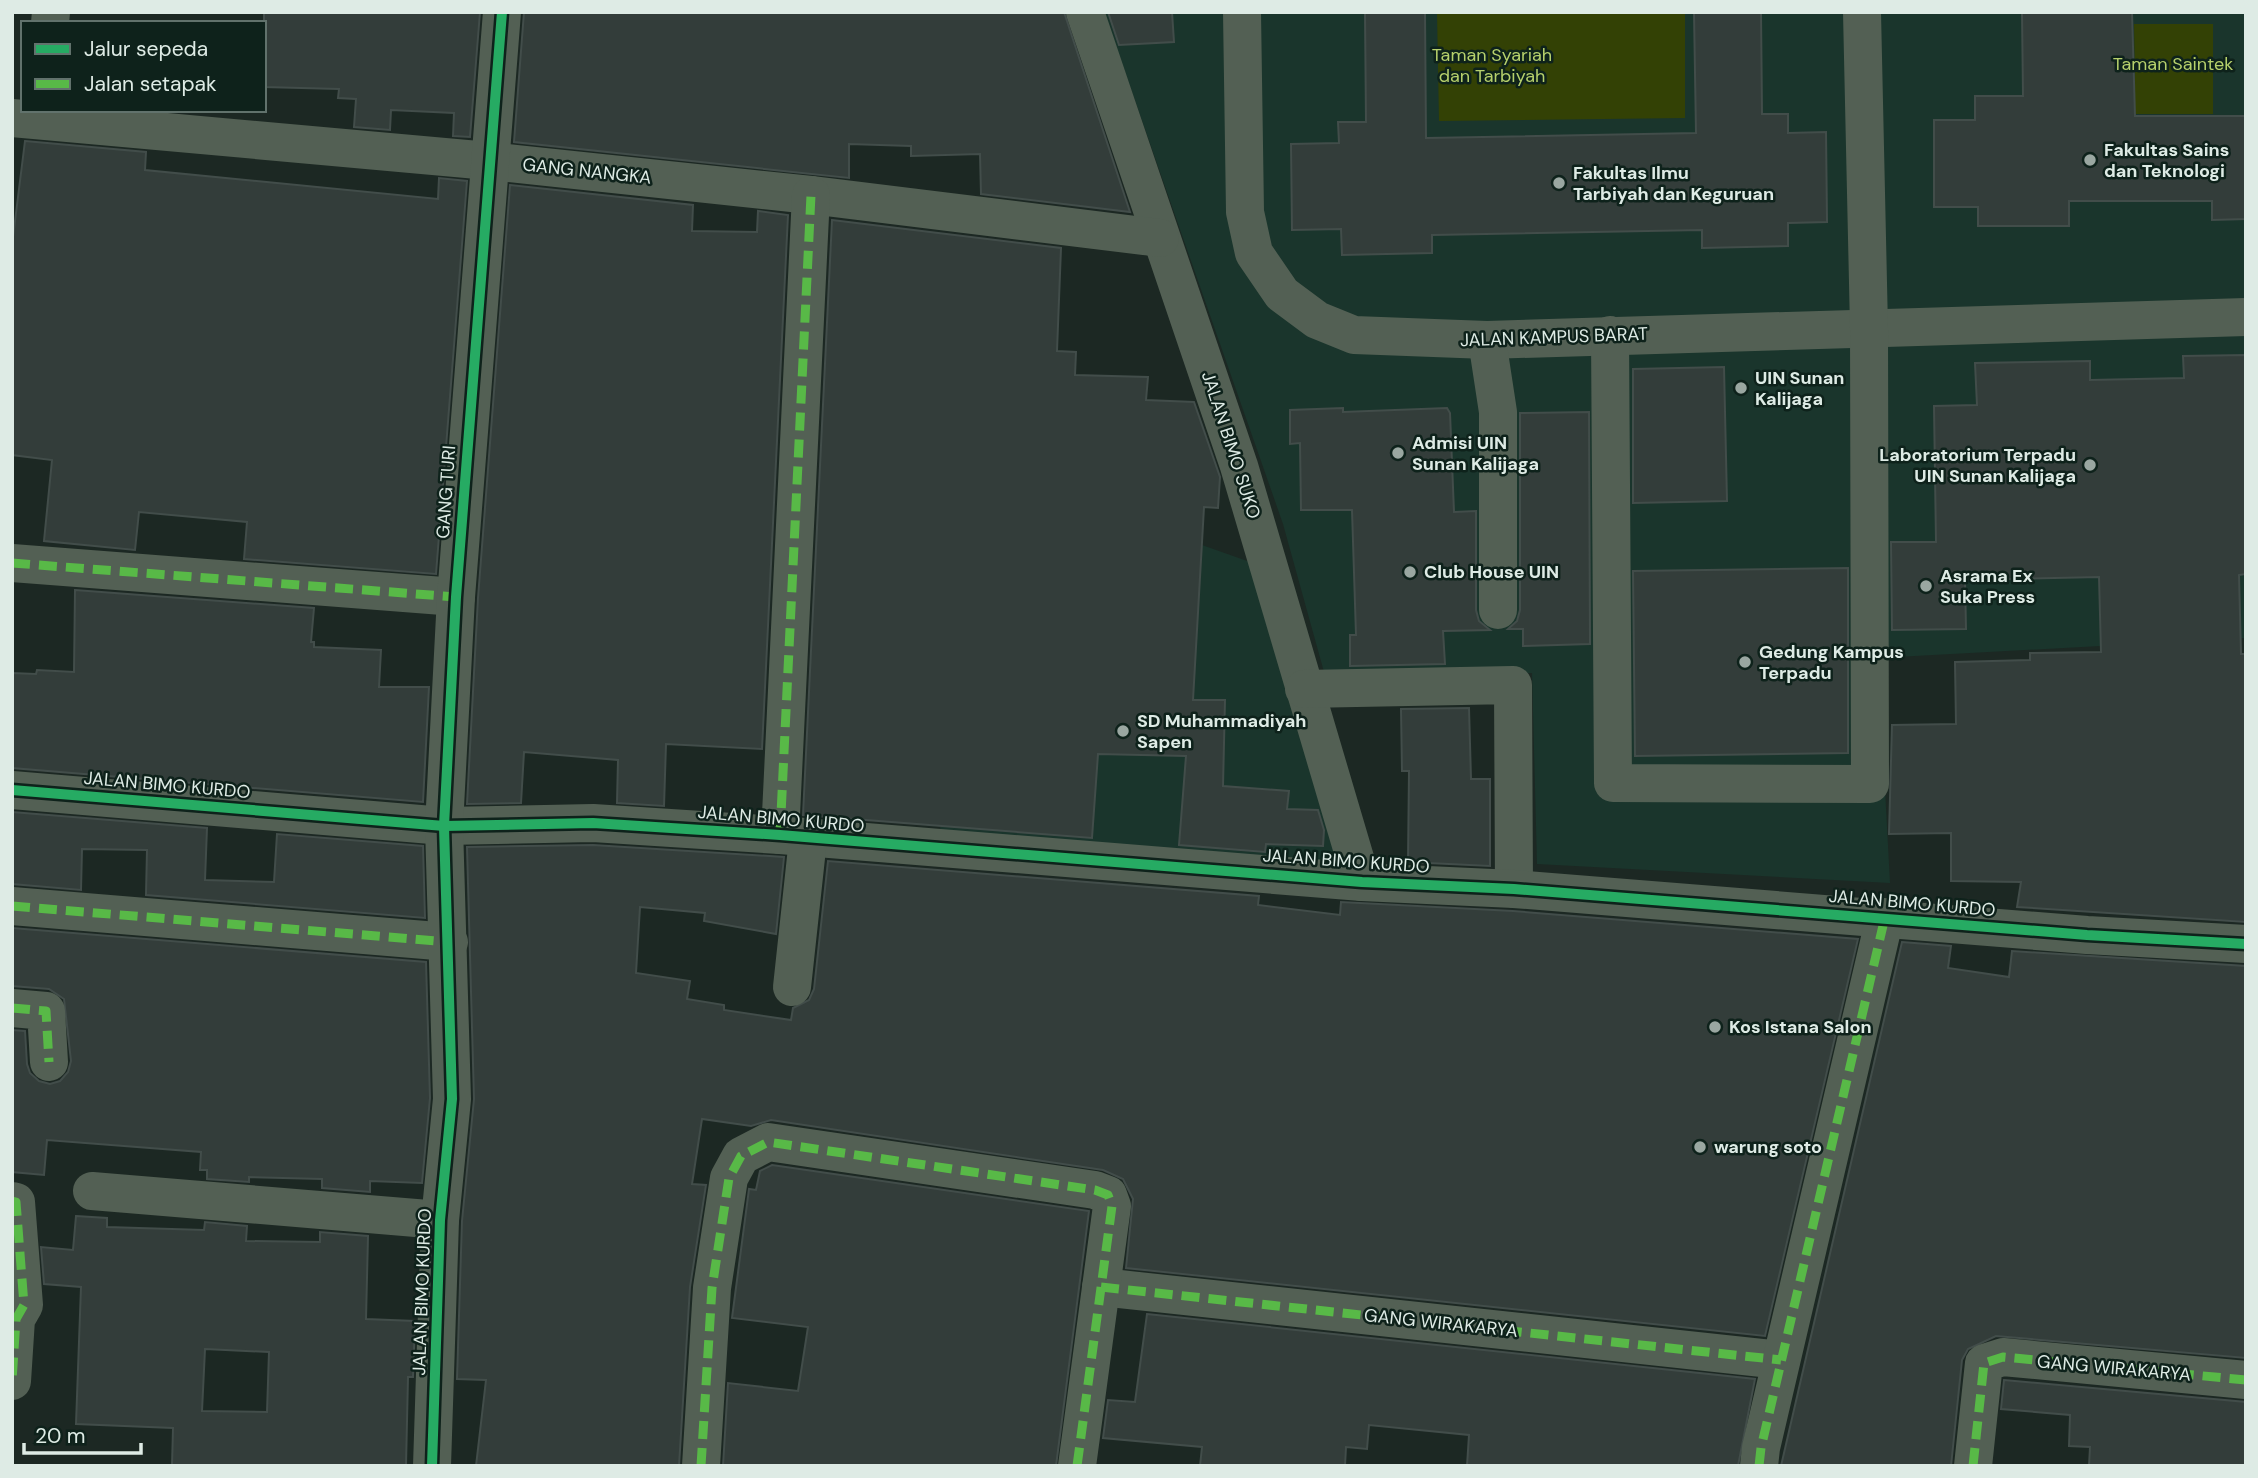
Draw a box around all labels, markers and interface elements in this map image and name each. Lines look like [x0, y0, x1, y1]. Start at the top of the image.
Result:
legend [21, 21, 266, 112]
text: Jalur sepeda [84, 35, 208, 63]
park label: Taman Syariah dan Tarbiyah [1432, 43, 1552, 88]
park label: Taman Saintek [2113, 52, 2233, 76]
text: Jalan setapak [84, 70, 217, 98]
place label: Fakultas Sains dan Teknologi [2104, 138, 2229, 183]
street label: GANG NANGKA [521, 152, 653, 190]
marker: Fakultas Sains dan Teknologi [2082, 152, 2098, 168]
place label: Fakultas Ilmu Tarbiyah dan Keguruan [1573, 161, 1774, 206]
marker: Fakultas Ilmu Tarbiyah dan Keguruan [1551, 175, 1567, 191]
street label: JALAN KAMPUS BARAT [1460, 322, 1648, 352]
place label: UIN Sunan Kalijaga [1755, 366, 1844, 411]
street label: JALAN BIMO SUKO [1196, 368, 1266, 522]
marker: UIN Sunan Kalijaga [1733, 380, 1749, 396]
place label: Admisi UIN Sunan Kalijaga [1412, 431, 1539, 476]
place label: Laboratorium Terpadu UIN Sunan Kalijaga [1879, 443, 2076, 488]
street label: GANG TURI [431, 445, 461, 539]
marker: Admisi UIN Sunan Kalijaga [1390, 445, 1406, 461]
marker: Laboratorium Terpadu UIN Sunan Kalijaga [2082, 457, 2098, 473]
place label: Club House UIN [1424, 560, 1559, 584]
marker: Club House UIN [1402, 564, 1418, 580]
place label: Asrama Ex Suka Press [1940, 564, 2035, 609]
marker: Asrama Ex Suka Press [1918, 578, 1934, 594]
place label: Gedung Kampus Terpadu [1759, 640, 1904, 685]
marker: Gedung Kampus Terpadu [1737, 654, 1753, 670]
place label: SD Muhammadiyah Sapen [1137, 709, 1307, 754]
marker: SD Muhammadiyah Sapen [1115, 723, 1131, 739]
street label: JALAN BIMO KURDO [83, 766, 251, 804]
street label: JALAN BIMO KURDO [697, 800, 865, 838]
street label: JALAN BIMO KURDO [1262, 843, 1430, 879]
street label: JALAN BIMO KURDO [1828, 884, 1996, 922]
place label: Kos Istana Salon [1729, 1015, 1872, 1039]
marker: Kos Istana Salon [1707, 1019, 1723, 1035]
place label: warung soto [1714, 1135, 1822, 1159]
marker: warung soto [1692, 1139, 1708, 1155]
street label: JALAN BIMO KURDO [407, 1208, 437, 1376]
street label: GANG WIRAKARYA [1363, 1303, 1519, 1343]
street label: GANG WIRAKARYA [2036, 1349, 2192, 1387]
scale bar [24, 1412, 142, 1456]
text: 20 m [35, 1422, 86, 1450]

